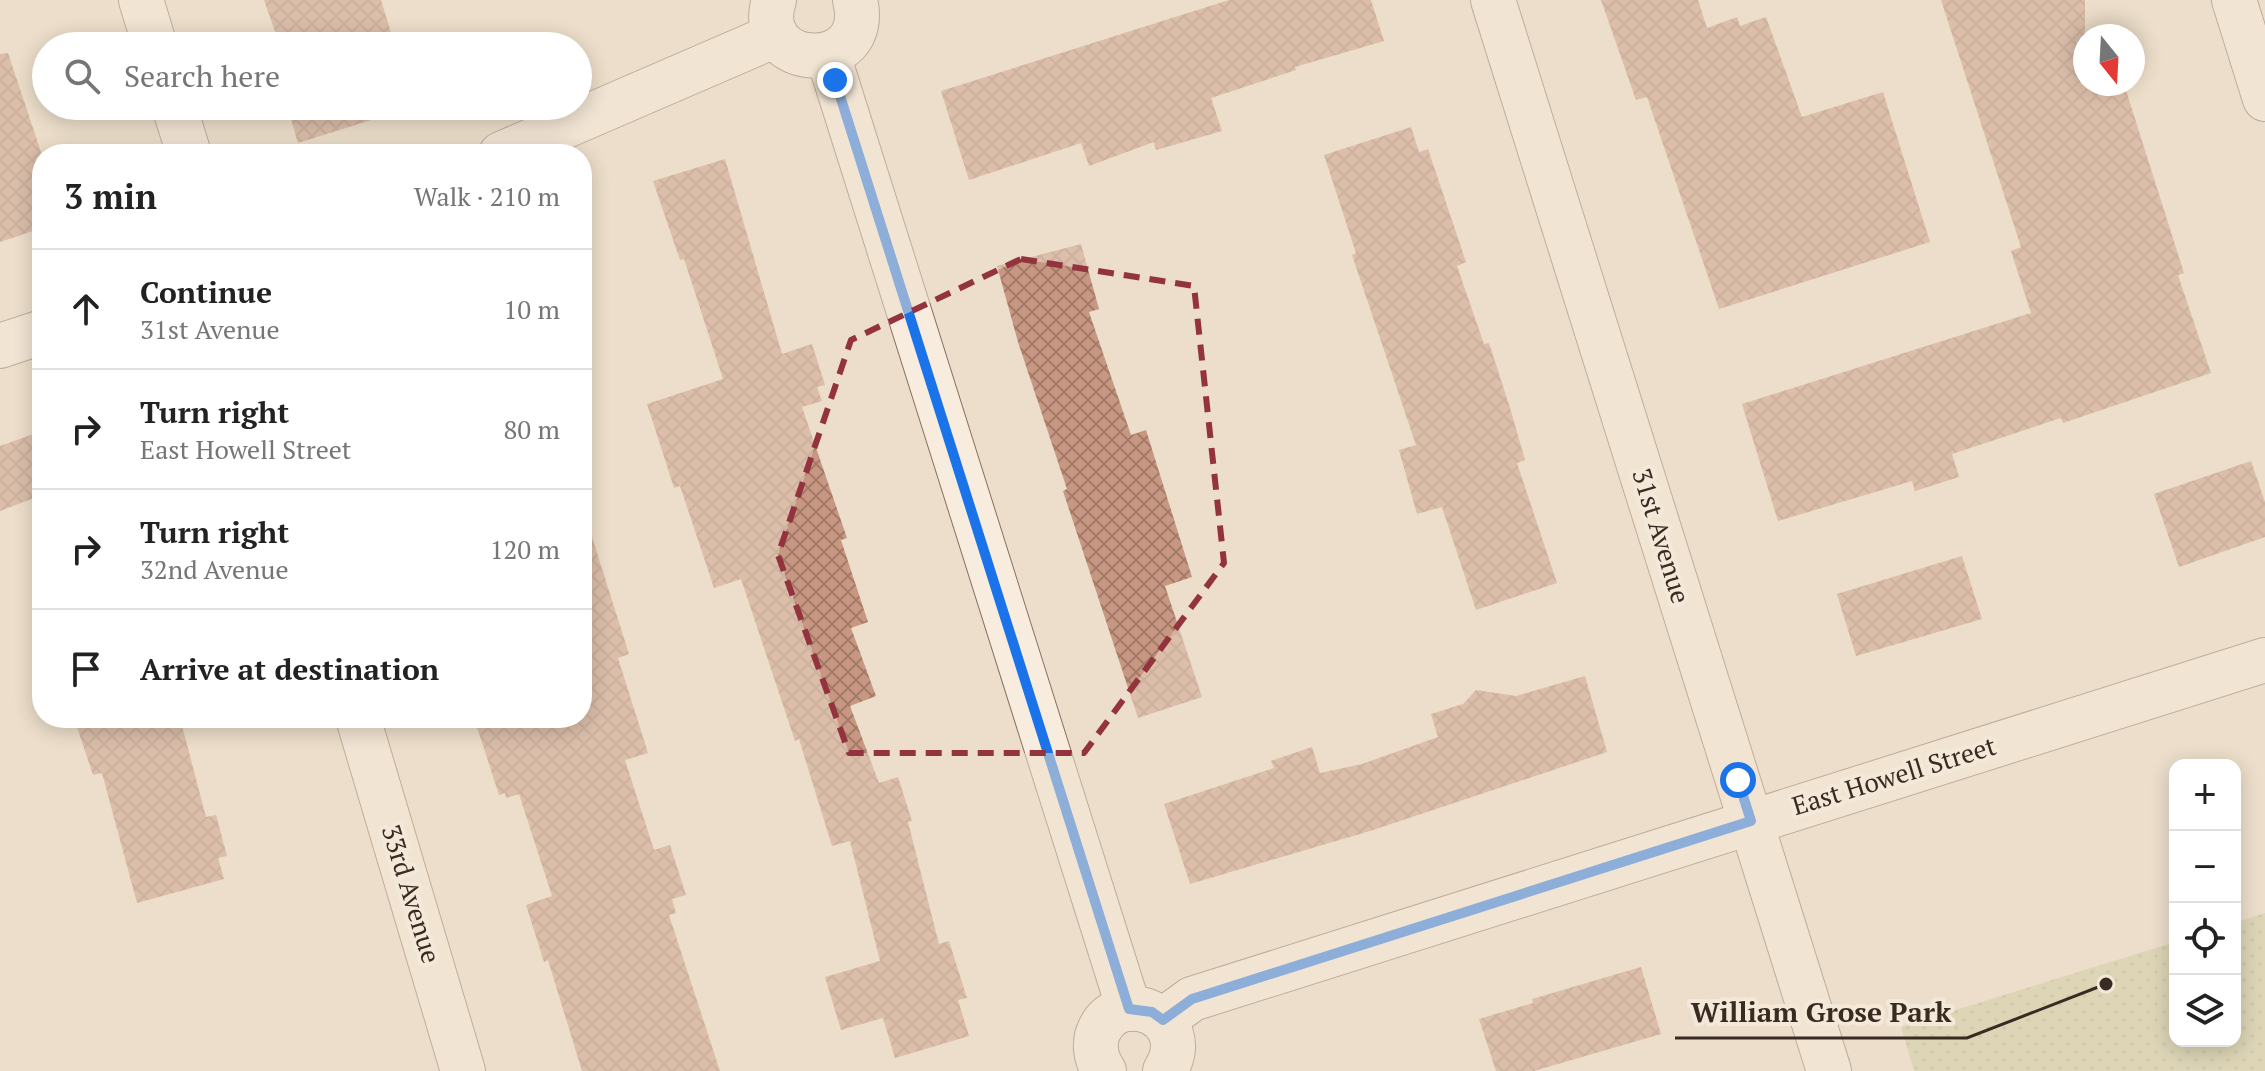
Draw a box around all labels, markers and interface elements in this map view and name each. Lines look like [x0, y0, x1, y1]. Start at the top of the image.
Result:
north arrow [2073, 24, 2145, 96]
search box [32, 32, 592, 120]
icon: search [60, 54, 104, 98]
text: Search here [124, 56, 280, 96]
route end [817, 62, 853, 98]
text: 3 min [64, 174, 157, 219]
text: Walk · 210 m [414, 179, 560, 213]
text: Continue [140, 272, 272, 312]
icon: ahead [64, 287, 108, 331]
text: 10 m [504, 292, 560, 326]
text: 31st Avenue [140, 312, 280, 346]
text: Turn right [140, 392, 289, 432]
icon: right [64, 407, 108, 451]
text: 80 m [504, 412, 560, 446]
text: East Howell Street [140, 432, 352, 466]
street label: 31st Avenue [1625, 464, 1699, 607]
text: Turn right [140, 512, 289, 552]
icon: right [64, 527, 108, 571]
text: 120 m [490, 532, 560, 566]
text: 32nd Avenue [140, 552, 289, 586]
icon: arrive [64, 647, 108, 691]
text: Arrive at destination [140, 649, 439, 689]
street label: East Howell Street [1788, 728, 2000, 822]
map controls [2169, 759, 2241, 1047]
button: + [2169, 759, 2241, 831]
route start [1720, 762, 1756, 798]
street label: 33rd Avenue [375, 820, 449, 967]
button: − [2169, 831, 2241, 903]
button: locate [2169, 903, 2241, 975]
button: layers [2169, 975, 2241, 1047]
callout: William Grose Park [1675, 986, 1967, 1038]
text: William Grose Park [1691, 993, 1952, 1030]

